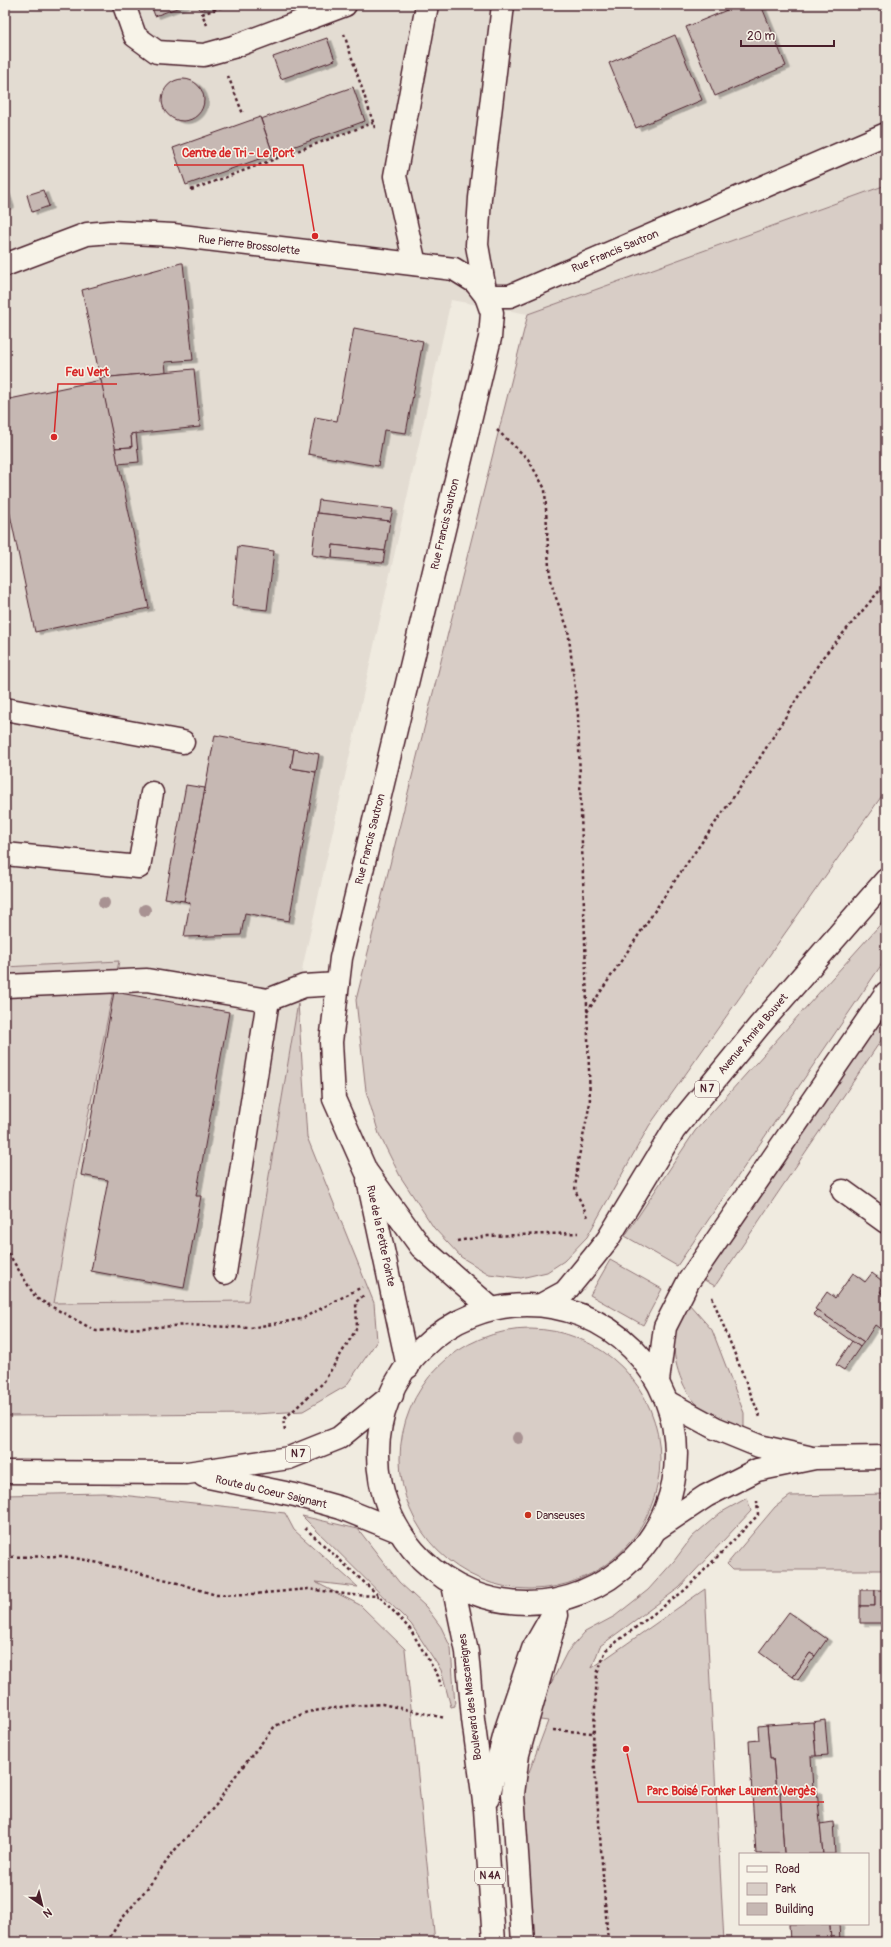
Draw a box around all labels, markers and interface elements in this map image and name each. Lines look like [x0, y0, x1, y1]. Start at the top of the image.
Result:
scale bar [741, 22, 834, 48]
text: 20 m [747, 29, 776, 44]
callout: Centre de Tri - Le Port [174, 141, 303, 165]
text: Centre de Tri - Le Port [182, 146, 295, 161]
street label: Rue Francis Sautron [570, 227, 660, 275]
street label: Rue Pierre Brossolette [197, 232, 301, 258]
callout: Feu Vert [58, 360, 117, 384]
text: Feu Vert [65, 365, 110, 380]
street label: Rue Francis Sautron [428, 477, 462, 571]
street label: Rue Francis Sautron [352, 792, 388, 886]
street label: Avenue Amiral Bouvet [715, 991, 791, 1077]
road number: N 7 [695, 1081, 719, 1097]
street label: Rue de la Petite Pointe [364, 1184, 398, 1288]
road number: N 7 [286, 1446, 310, 1462]
street label: Route du Coeur Saignant [214, 1473, 329, 1511]
place label: Danseuses [536, 1509, 585, 1522]
marker: Danseuses [523, 1510, 533, 1520]
street label: Boulevard des Mascareignes [456, 1633, 484, 1761]
callout: Parc Boisé Fonker Laurent Vergès [638, 1778, 824, 1802]
text: Parc Boisé Fonker Laurent Vergès [646, 1784, 816, 1799]
legend [739, 1853, 869, 1925]
text: Road [775, 1862, 800, 1877]
road number: N 4A [475, 1868, 505, 1884]
text: Park [775, 1882, 796, 1897]
north arrow [22, 1885, 62, 1925]
text: Building [775, 1902, 814, 1917]
text: N [40, 1905, 54, 1921]

